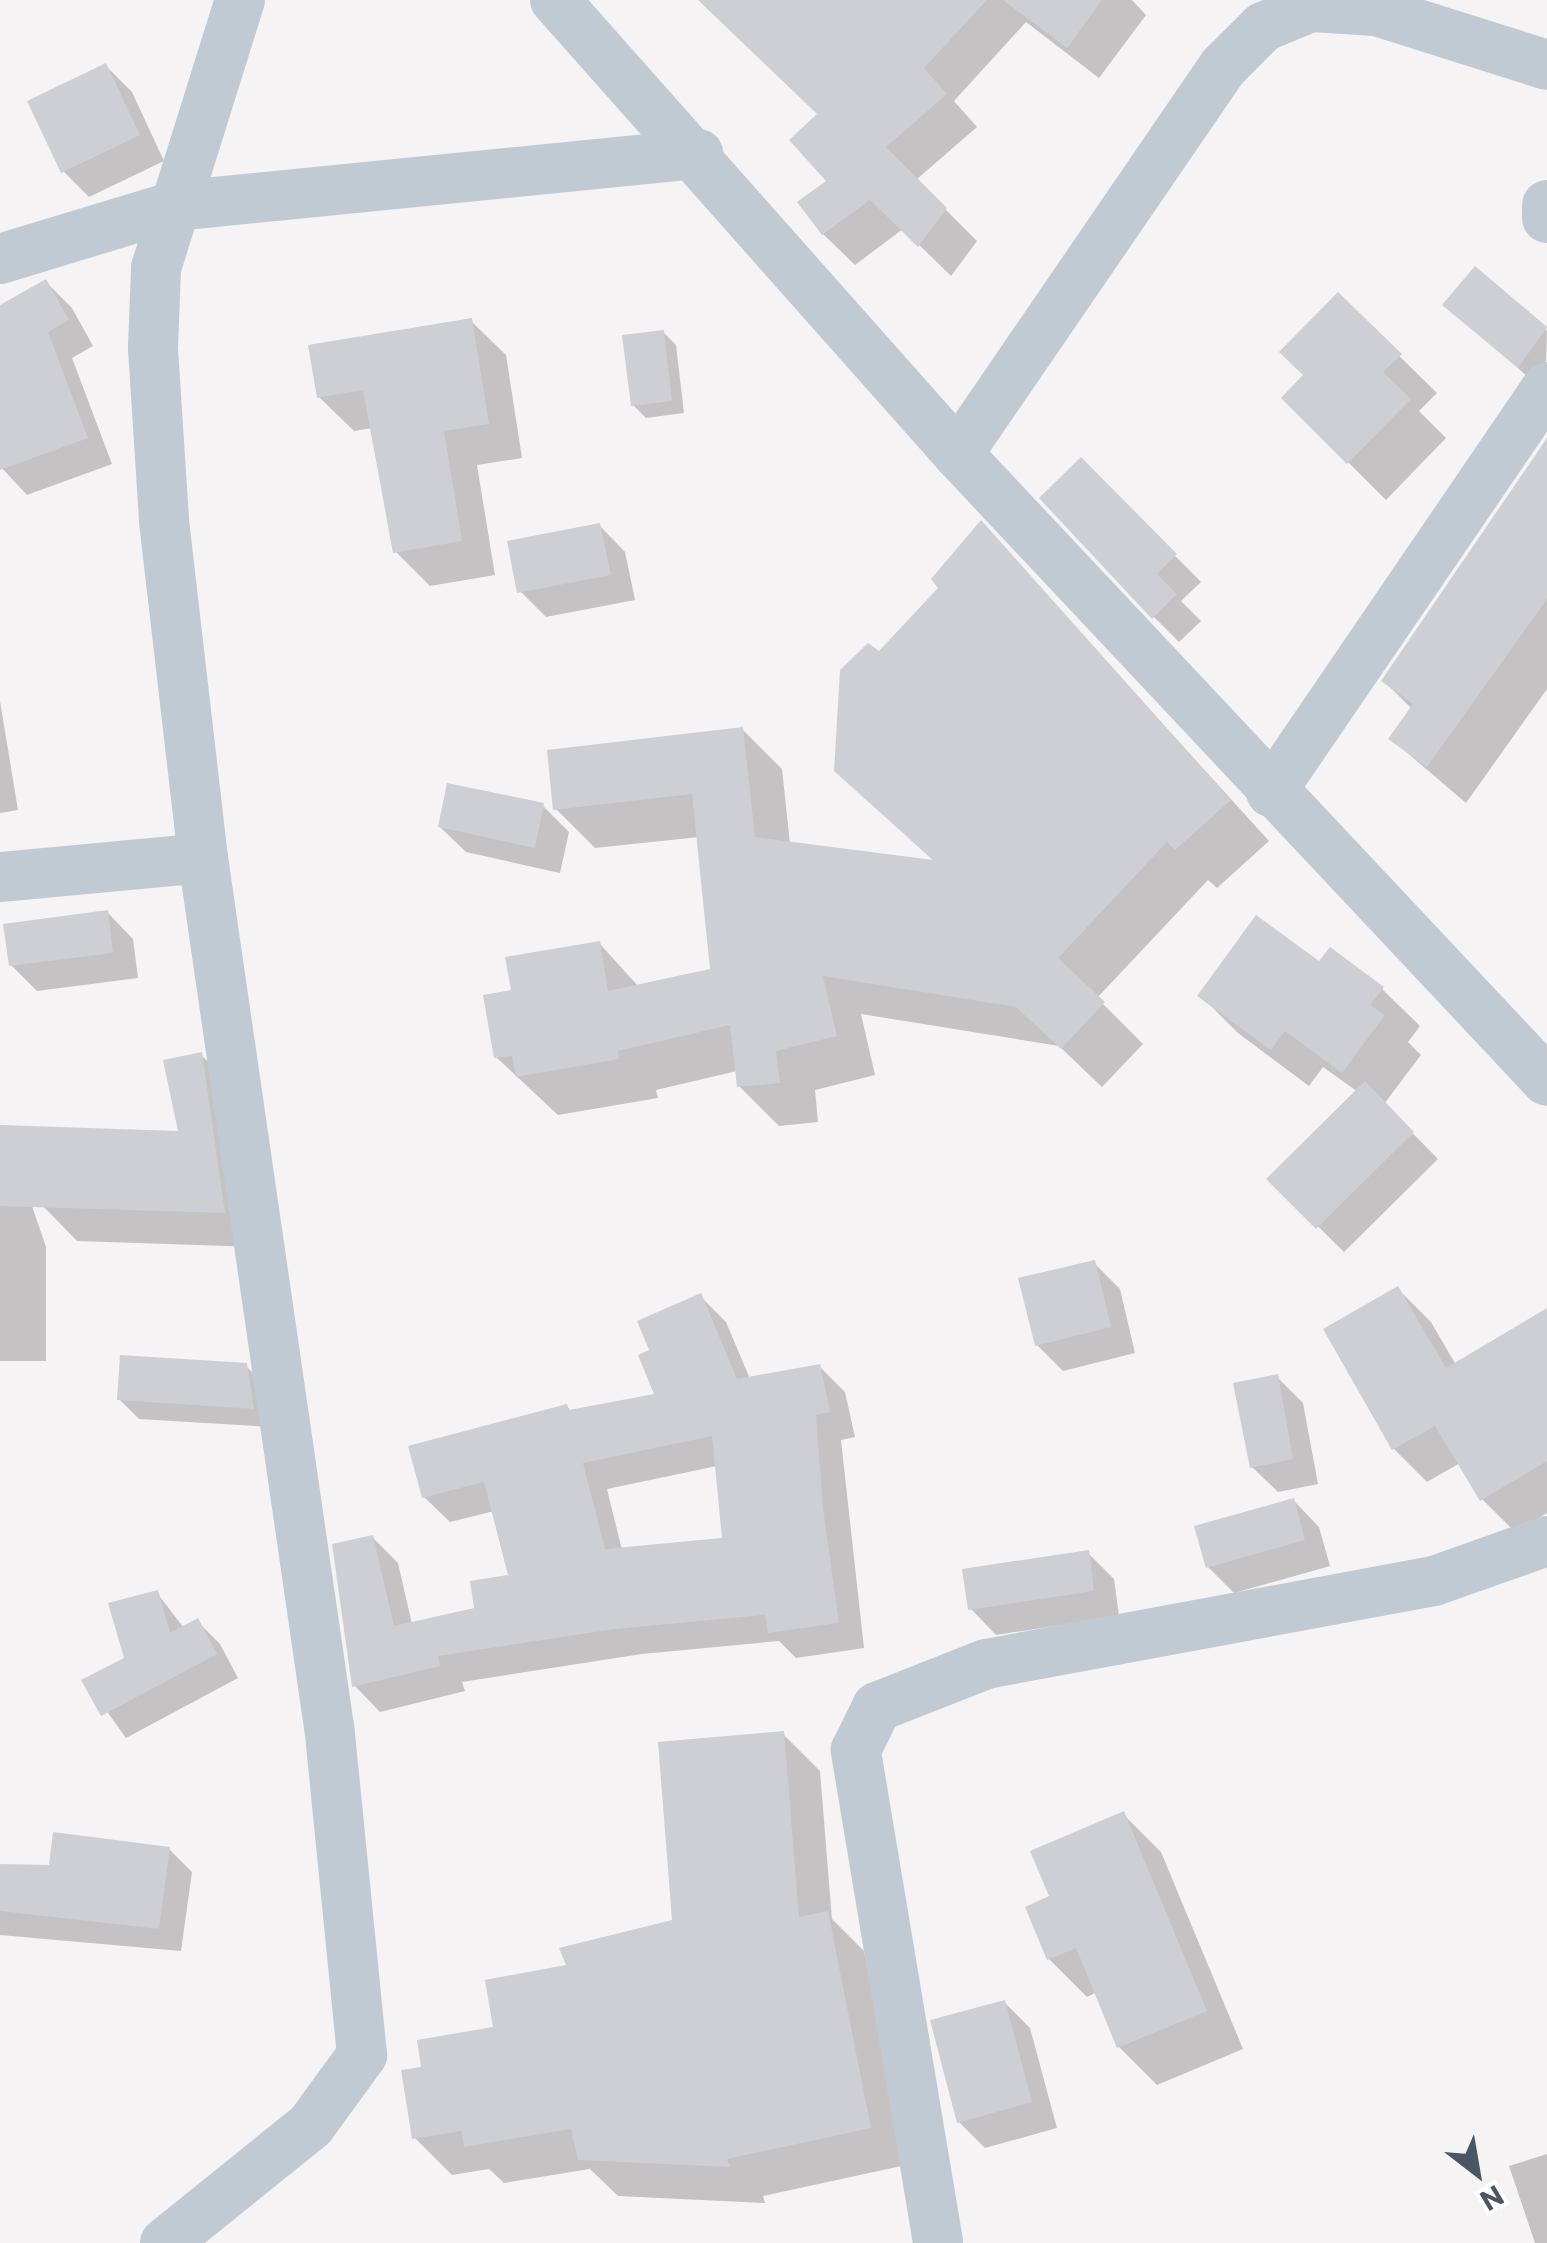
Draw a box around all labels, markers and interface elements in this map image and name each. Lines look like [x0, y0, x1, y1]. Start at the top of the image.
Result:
north arrow [1427, 2123, 1527, 2223]
text: N [1475, 2179, 1510, 2219]

